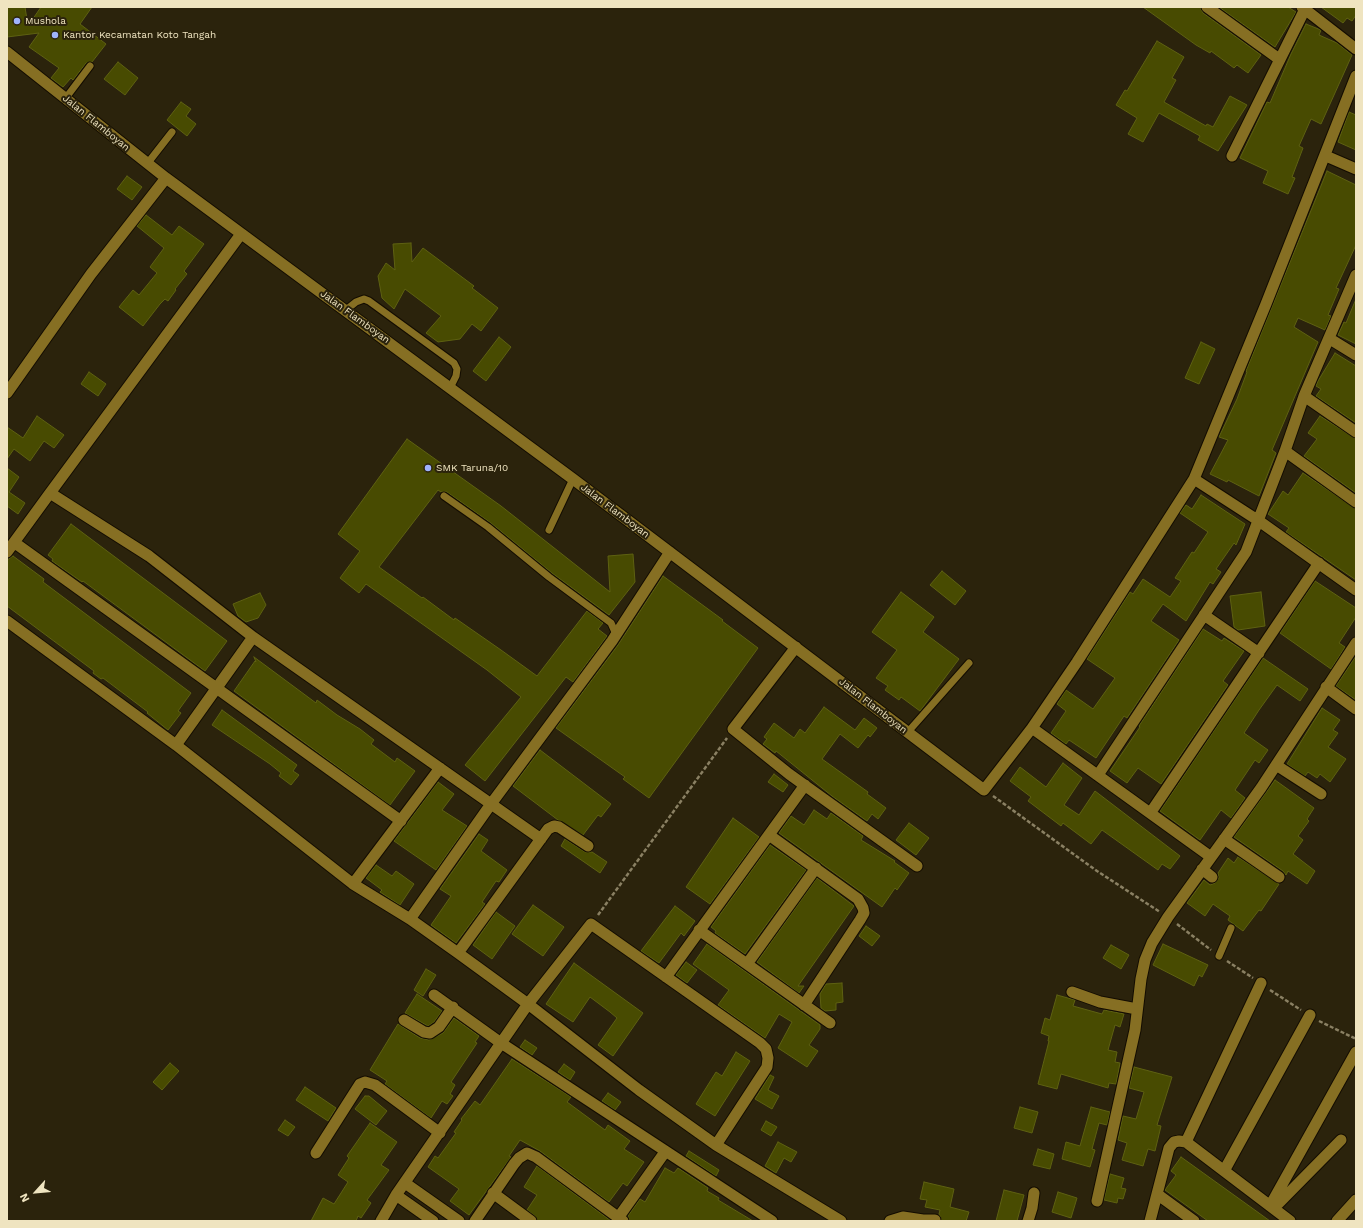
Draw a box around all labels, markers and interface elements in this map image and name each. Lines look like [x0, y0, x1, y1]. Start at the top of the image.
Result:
place label: Mushola [25, 15, 66, 27]
marker: Mushola [12, 16, 22, 26]
place label: Kantor Kecamatan Koto Tangah [63, 29, 216, 41]
marker: Kantor Kecamatan Koto Tangah [50, 30, 60, 40]
street label: Jalan Flamboyan [60, 92, 132, 154]
street label: Jalan Flamboyan [318, 288, 392, 346]
place label: SMK Taruna/10 [436, 462, 508, 474]
marker: SMK Taruna/10 [423, 463, 433, 473]
street label: Jalan Flamboyan [578, 481, 652, 541]
street label: Jalan Flamboyan [837, 676, 909, 736]
north arrow [16, 1172, 56, 1212]
text: N [17, 1191, 33, 1204]

